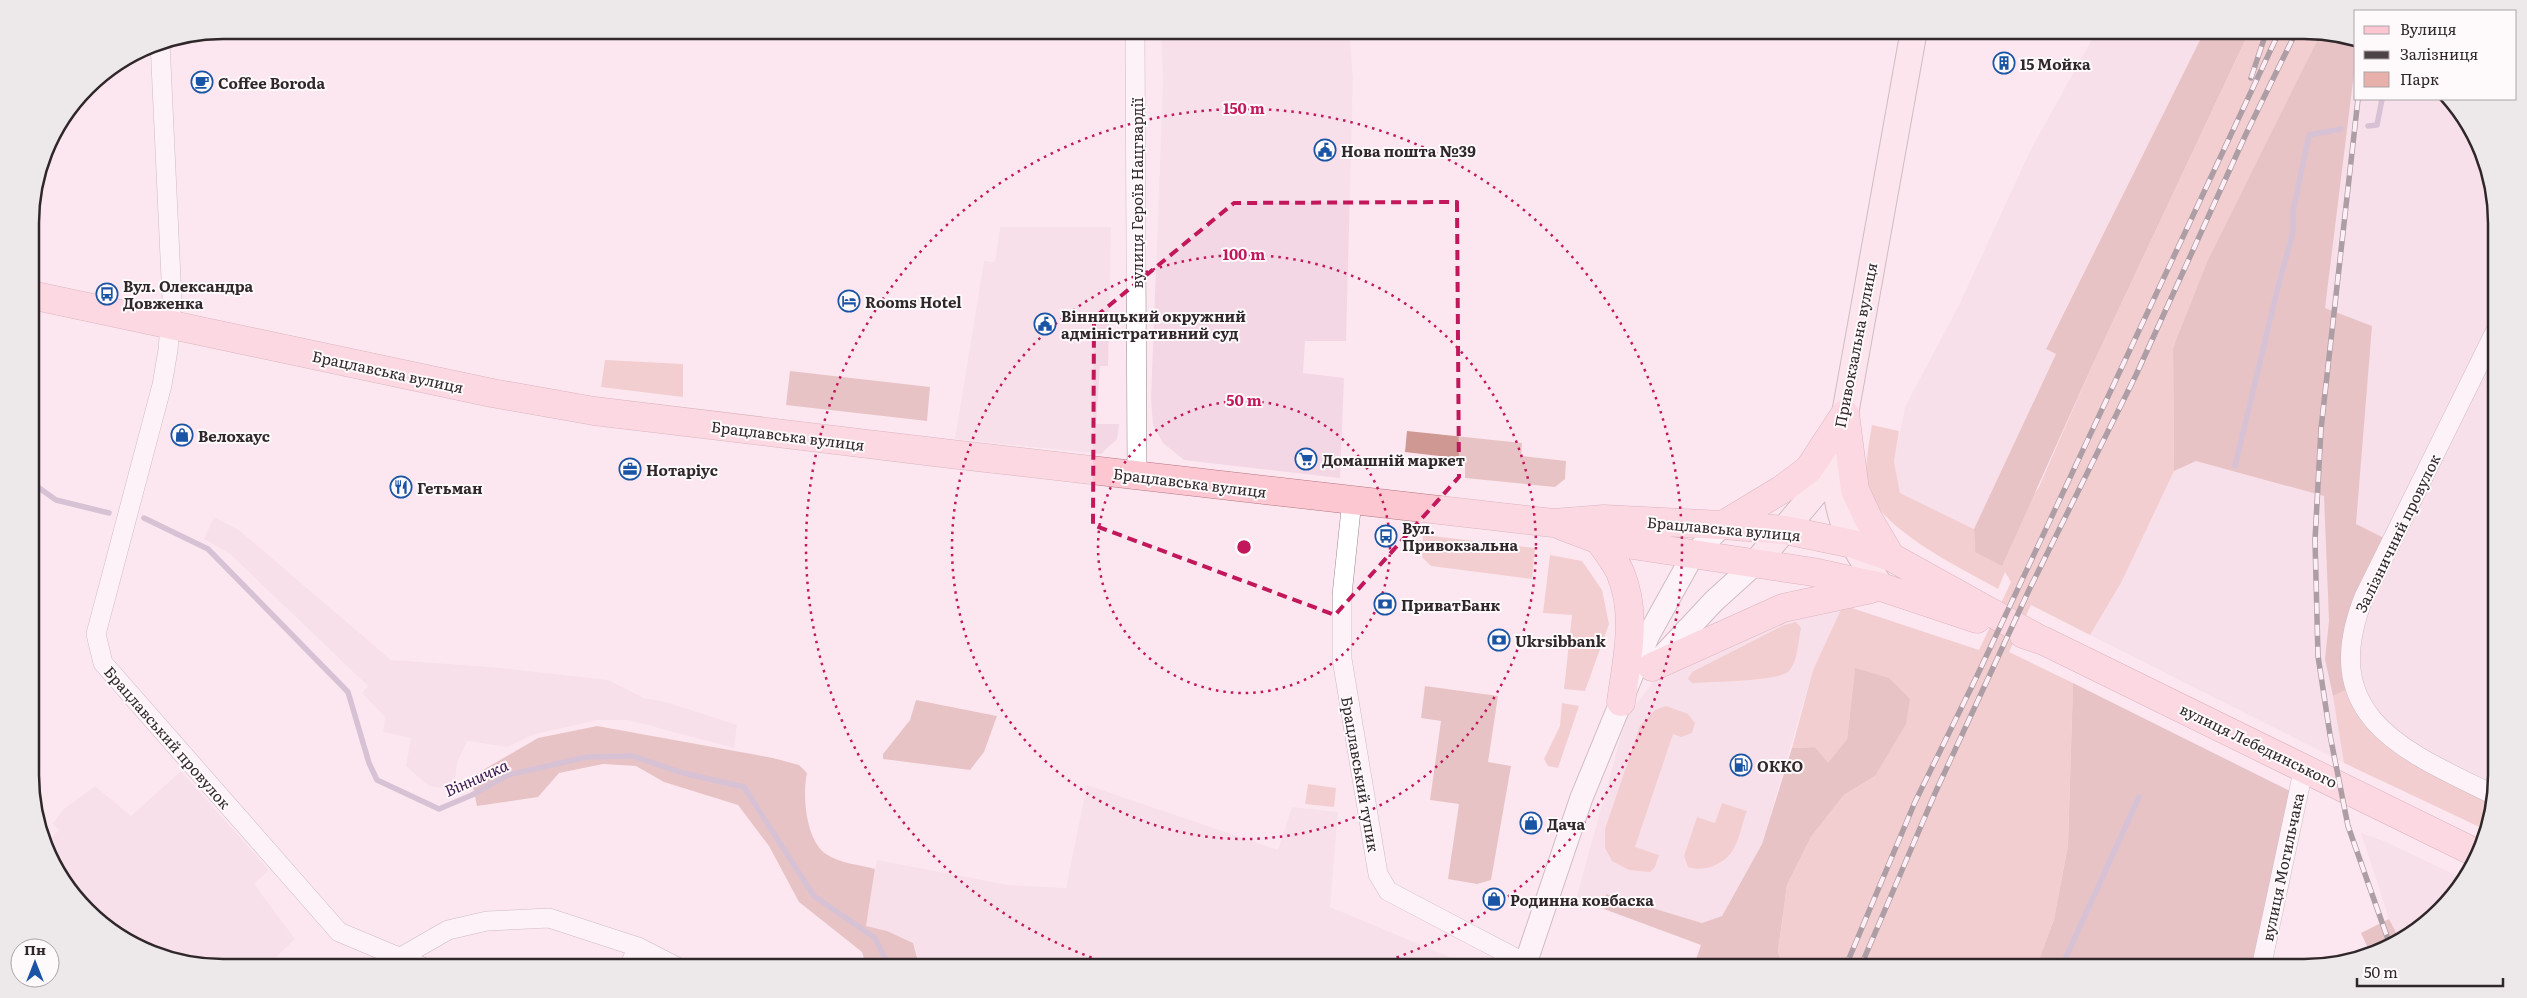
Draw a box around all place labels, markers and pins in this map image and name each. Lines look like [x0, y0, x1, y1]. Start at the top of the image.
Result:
building icon: 15 Мойка [1992, 51, 2016, 75]
place label: 15 Мойка [2020, 52, 2091, 75]
cafe icon: Coffee Boroda [190, 70, 214, 94]
place label: Coffee Boroda [218, 71, 325, 94]
public building icon: Нова пошта №39 [1313, 138, 1337, 162]
place label: Нова пошта №39 [1341, 139, 1476, 162]
place label: Вул. Олександра Довженка [123, 274, 254, 314]
bus stop icon: Вул. Олександра Довженка [95, 282, 119, 306]
hotel icon: Rooms Hotel [837, 289, 861, 313]
place label: Rooms Hotel [865, 290, 962, 313]
place label: Вінницький окружний адміністративний суд [1061, 304, 1246, 344]
public building icon: Вінницький окружний адміністративний суд [1033, 312, 1057, 336]
shop icon: Велохаус [170, 423, 194, 447]
place label: Велохаус [198, 424, 270, 447]
supermarket icon: Домашній маркет [1294, 447, 1318, 471]
place label: Домашній маркет [1322, 448, 1465, 471]
office icon: Нотаріус [618, 457, 642, 481]
place label: Нотаріус [646, 458, 718, 481]
restaurant icon: Гетьман [389, 475, 413, 499]
place label: Гетьман [417, 476, 483, 499]
place label: Вул. Привокзальна [1402, 516, 1519, 556]
bus stop icon: Вул. Привокзальна [1374, 524, 1398, 548]
centre of rings [1235, 538, 1253, 556]
bank icon: ПриватБанк [1373, 592, 1397, 616]
place label: ПриватБанк [1401, 593, 1501, 616]
bank icon: Ukrsibbank [1487, 628, 1511, 652]
place label: Ukrsibbank [1515, 629, 1607, 652]
fuel station icon: ОККО [1729, 753, 1753, 777]
place label: ОККО [1757, 754, 1803, 777]
shop icon: Дача [1519, 811, 1543, 835]
place label: Дача [1547, 812, 1586, 835]
shop icon: Родинна ковбаска [1482, 887, 1506, 911]
place label: Родинна ковбаска [1510, 888, 1654, 911]

